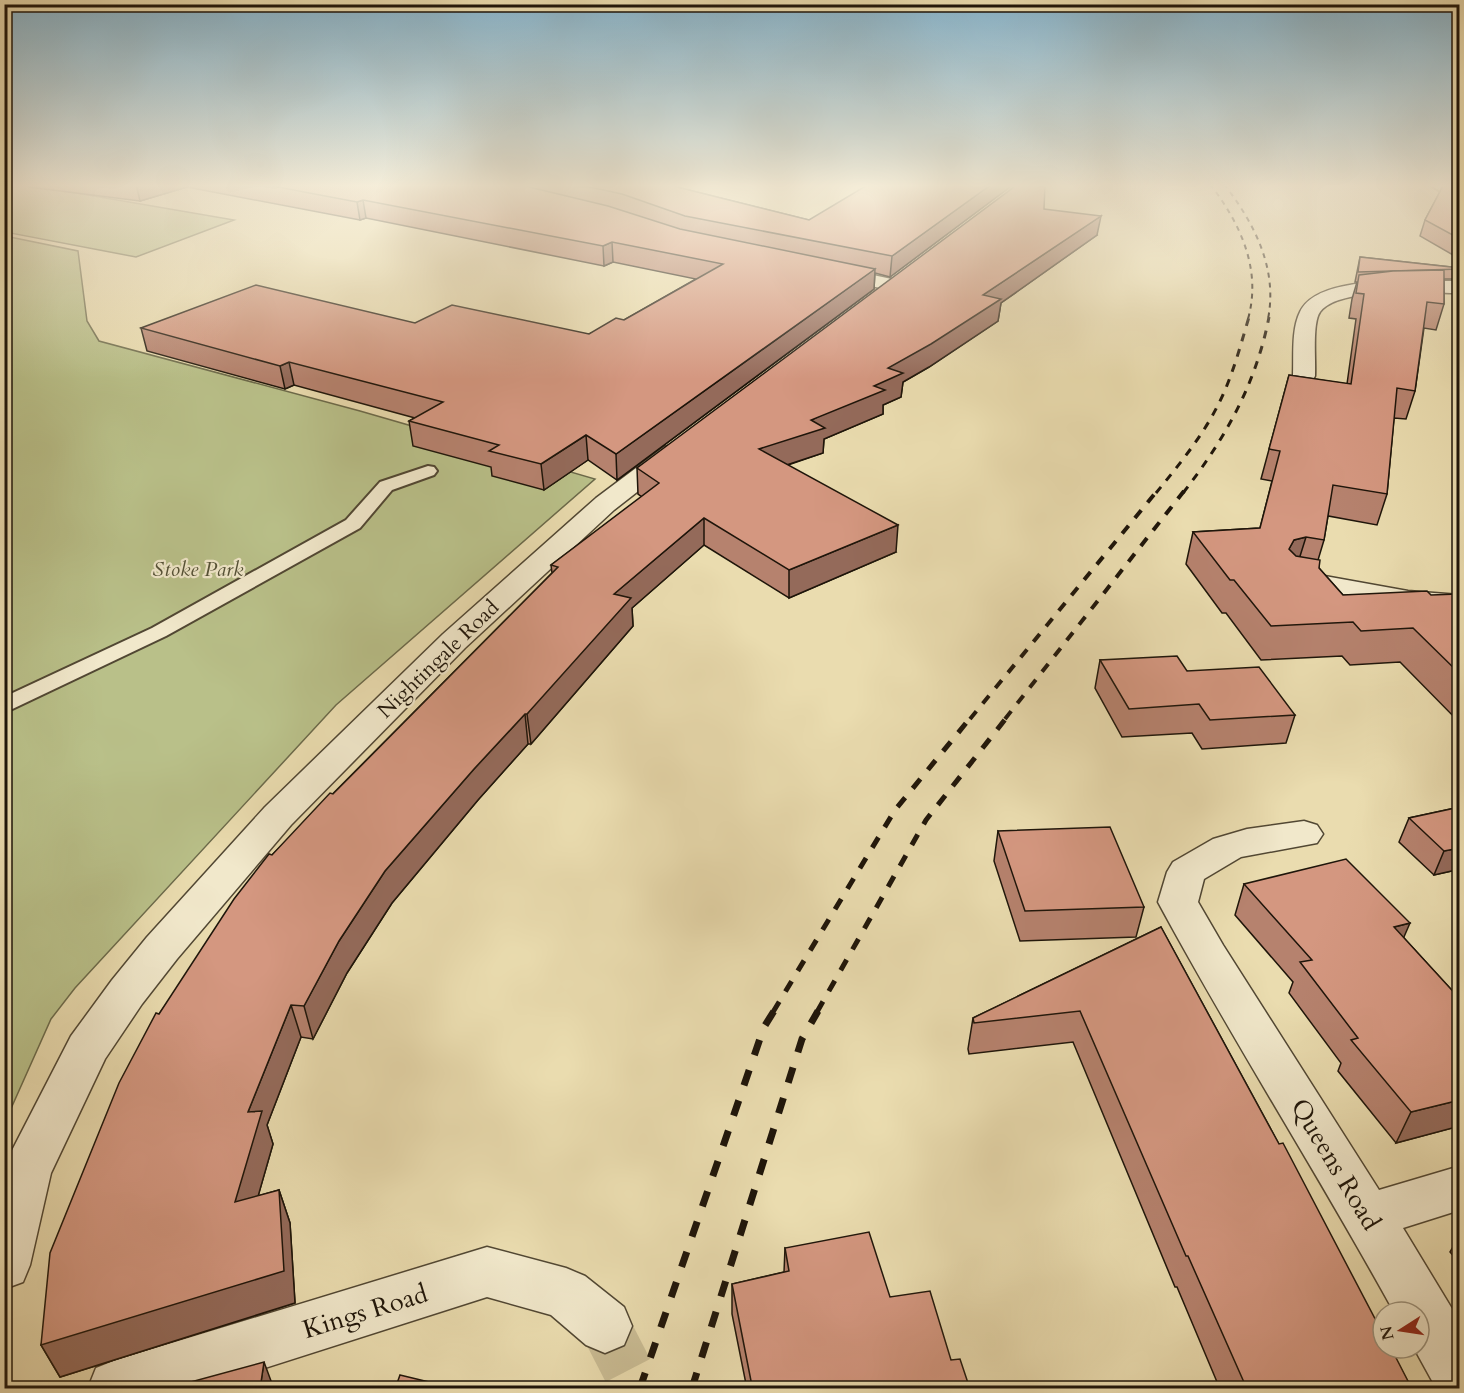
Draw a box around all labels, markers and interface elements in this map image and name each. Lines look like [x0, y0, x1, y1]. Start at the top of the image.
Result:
park label: Stoke Park [153, 555, 244, 584]
street label: Nightingale Road [371, 594, 506, 725]
street label: Queens Road [1282, 1092, 1389, 1237]
street label: Kings Road [298, 1276, 432, 1347]
north arrow [1371, 1300, 1431, 1360]
text: N [1375, 1324, 1400, 1342]

